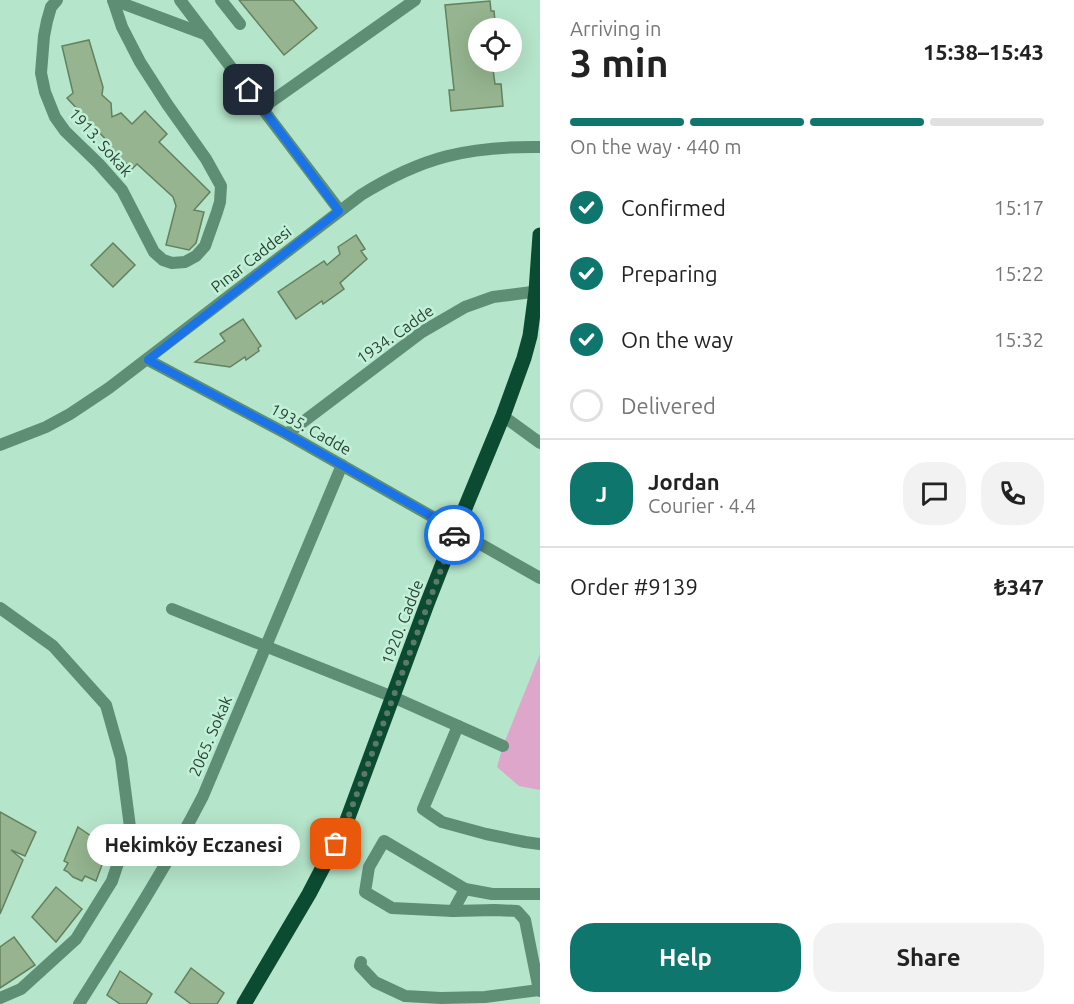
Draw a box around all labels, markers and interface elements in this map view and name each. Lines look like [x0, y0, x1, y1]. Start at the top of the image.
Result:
text: Arriving in [570, 17, 661, 40]
map controls [468, 18, 522, 72]
button: locate [468, 18, 522, 72]
text: 15:38–15:43 [923, 39, 1044, 64]
text: 3 min [570, 41, 669, 84]
pin [223, 64, 274, 115]
icon: home [232, 73, 265, 106]
street label: 1913. Sokak [66, 104, 136, 180]
text: On the way · 440 m [570, 135, 742, 158]
icon: check [570, 191, 603, 224]
text: Confirmed [621, 195, 726, 220]
text: 15:17 [994, 196, 1044, 219]
street label: Pınar Caddesi [207, 222, 295, 296]
icon: check [570, 257, 603, 290]
text: Preparing [621, 261, 718, 286]
text: 15:22 [994, 262, 1044, 285]
street label: 1934. Cadde [353, 301, 437, 367]
icon: check [570, 323, 603, 356]
text: On the way [621, 327, 733, 352]
text: 15:32 [994, 328, 1044, 351]
text: Delivered [621, 393, 716, 418]
street label: 1935. Cadde [268, 399, 354, 459]
button: chat [903, 462, 966, 525]
button: phone [981, 462, 1044, 525]
text: Jordan [648, 469, 720, 494]
text: J [596, 481, 607, 506]
text: Courier · 4.4 [648, 494, 756, 517]
courier [424, 505, 484, 565]
icon: car [438, 519, 471, 552]
text: Order #9139 [570, 574, 698, 599]
text: ₺347 [994, 574, 1044, 599]
street label: 1920. Cadde [378, 577, 426, 667]
street label: 2065. Sokak [185, 693, 235, 779]
pin [310, 818, 361, 869]
callout: Hekimköy Eczanesi [87, 823, 300, 865]
icon: bag [319, 827, 352, 860]
text: Hekimköy Eczanesi [105, 833, 282, 856]
button: Help [570, 923, 801, 992]
button: Share [813, 923, 1044, 992]

